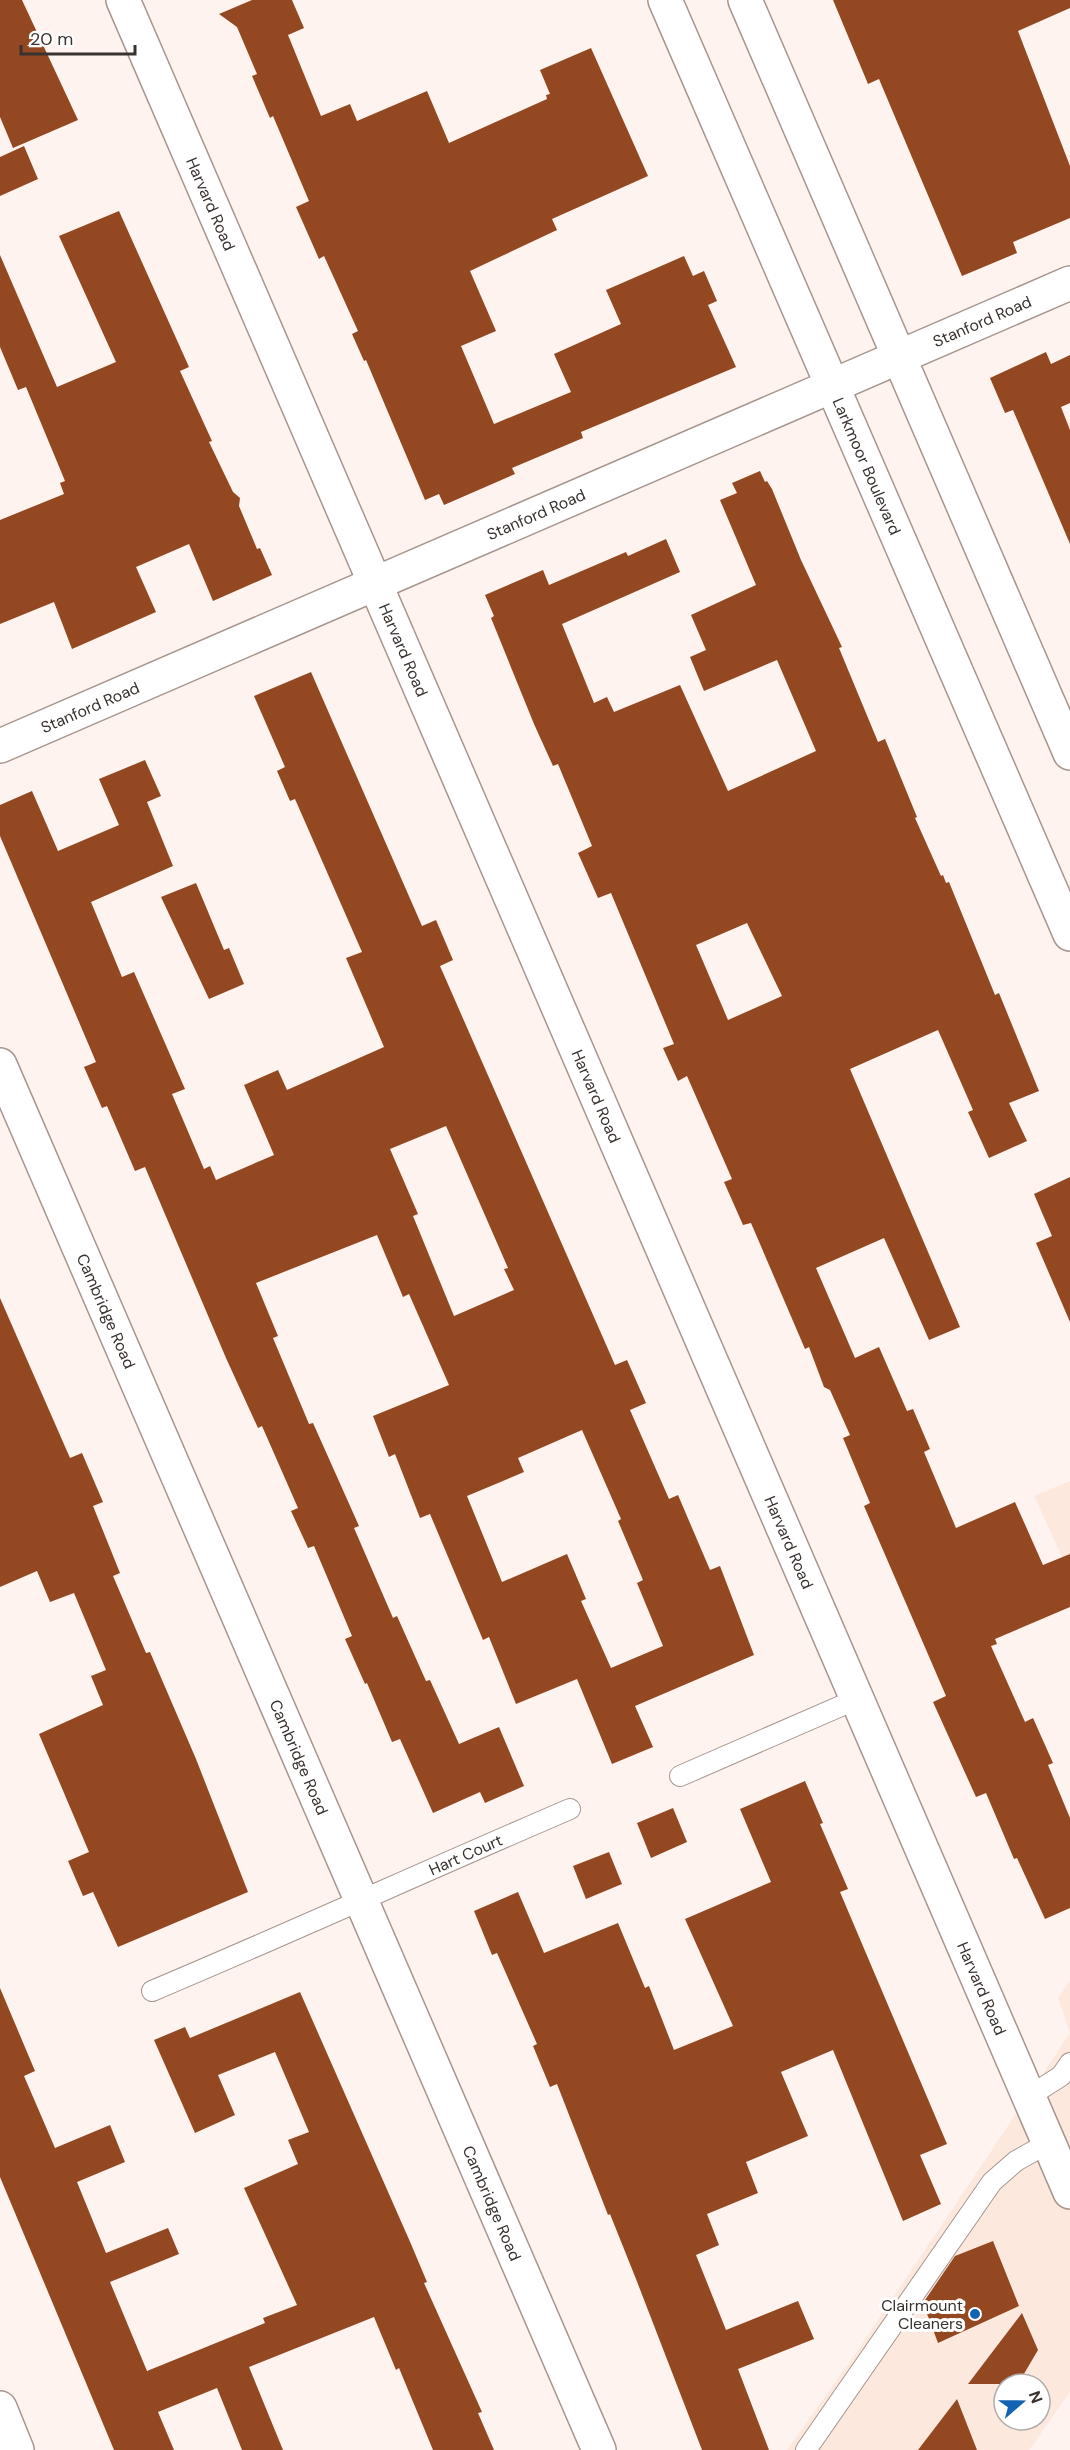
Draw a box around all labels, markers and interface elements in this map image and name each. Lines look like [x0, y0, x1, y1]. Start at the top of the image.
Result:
scale bar [21, 18, 135, 56]
text: 20 m [30, 27, 73, 51]
street label: Harvard Road [182, 154, 240, 254]
street label: Stanford Road [930, 291, 1035, 352]
street label: Larkmoor Boulevard [828, 394, 906, 538]
street label: Stanford Road [483, 484, 588, 545]
street label: Harvard Road [374, 600, 433, 700]
street label: Stanford Road [37, 677, 142, 738]
street label: Harvard Road [567, 1046, 626, 1146]
street label: Cambridge Road [72, 1250, 141, 1372]
street label: Harvard Road [760, 1492, 819, 1592]
street label: Cambridge Road [265, 1696, 333, 1818]
street label: Hart Court [425, 1829, 506, 1880]
street label: Harvard Road [953, 1939, 1011, 2038]
street label: Cambridge Road [458, 2142, 526, 2264]
place label: Clairmount Cleaners [881, 2295, 963, 2334]
marker: Clairmount Cleaners [968, 2307, 982, 2321]
north arrow [992, 2372, 1052, 2432]
text: N [1024, 2388, 1047, 2406]

